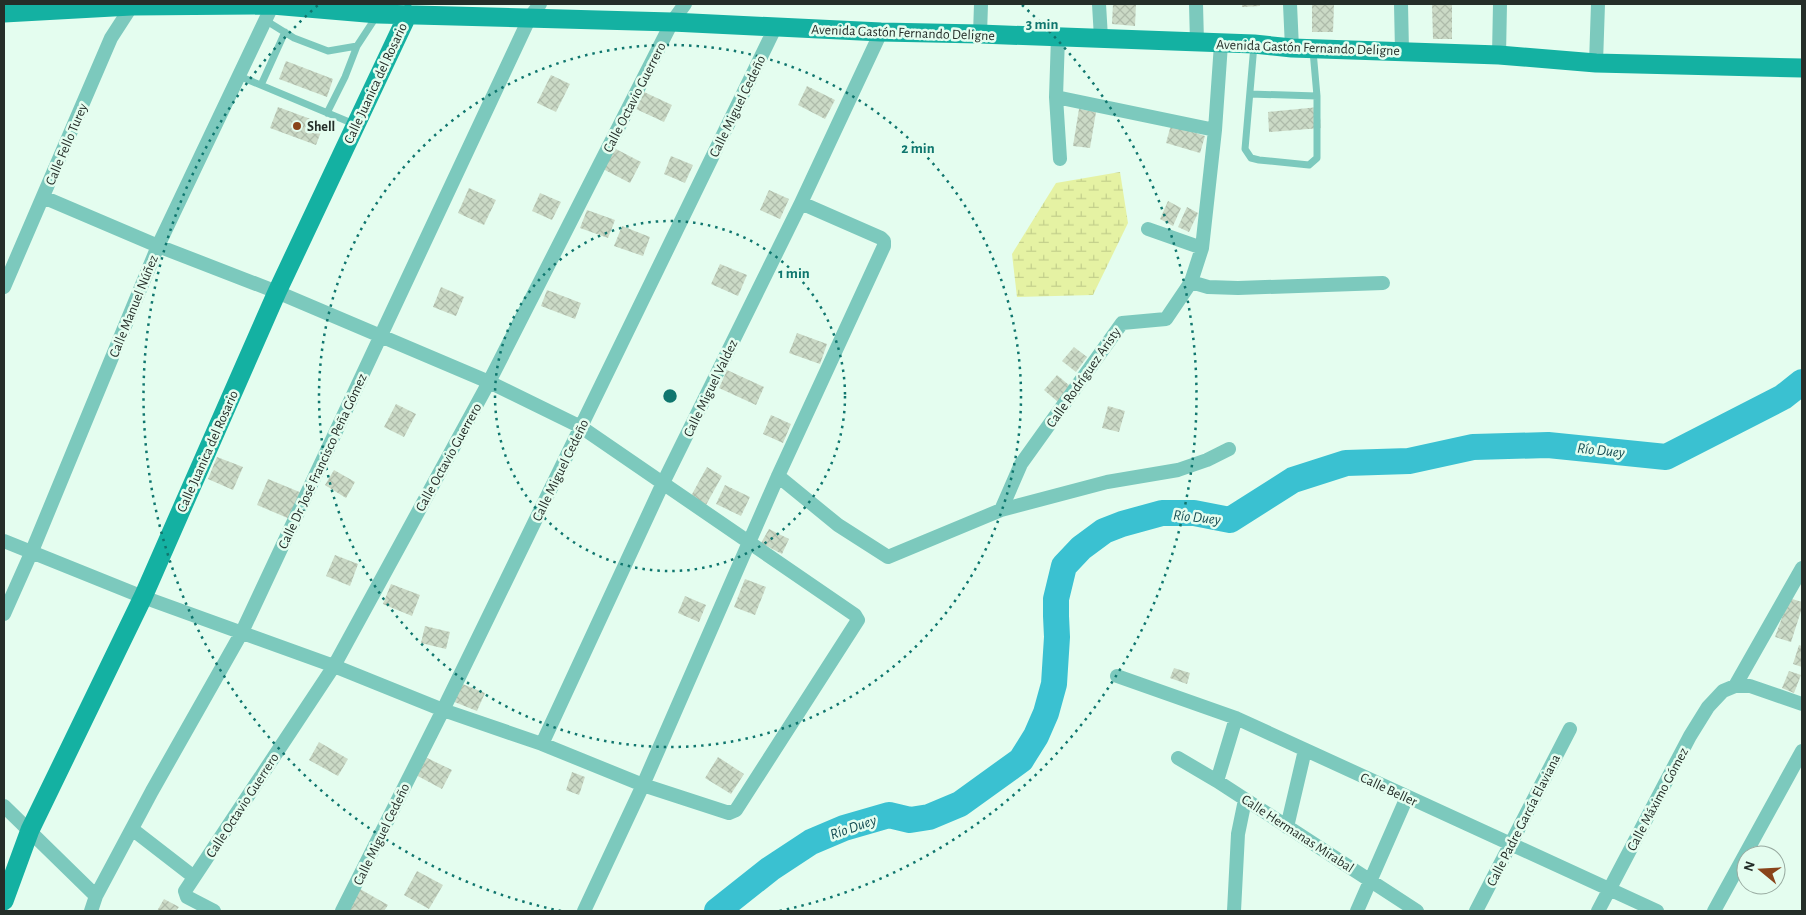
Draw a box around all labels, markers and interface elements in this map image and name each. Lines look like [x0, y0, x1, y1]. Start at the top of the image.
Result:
text: 3 min [1026, 17, 1058, 32]
street label: Calle Juanica del Rosario [342, 21, 410, 146]
street label: Avenida Gastón Fernando Deligne [811, 23, 995, 43]
street label: Avenida Gastón Fernando Deligne [1216, 38, 1400, 58]
street label: Calle Octavio Guerrero [601, 40, 669, 155]
street label: Calle Miguel Cedeño [707, 53, 769, 160]
street label: Calle Fello Turey [43, 101, 90, 187]
marker: Shell [291, 120, 303, 132]
place label: Shell [307, 120, 335, 134]
text: 2 min [901, 141, 935, 156]
street label: Calle Manuel Núñez [107, 253, 161, 360]
text: 1 min [778, 266, 810, 281]
street label: Calle Rodríguez Aristy [1044, 325, 1124, 430]
street label: Calle Miguel Valdez [681, 337, 741, 439]
street label: Calle Dr. José Francisco Peña Gómez [276, 371, 370, 551]
centre of rings [661, 387, 679, 405]
street label: Calle Juanica del Rosario [175, 388, 241, 514]
street label: Calle Octavio Guerrero [413, 401, 485, 514]
street label: Calle Miguel Cedeño [530, 417, 592, 524]
water label: Río Duey [1576, 441, 1626, 461]
water label: Río Duey [1172, 508, 1222, 528]
street label: Calle Máximo Gómez [1625, 745, 1691, 854]
street label: Calle Octavio Guerrero [204, 751, 282, 860]
street label: Calle Padre García Elaviana [1485, 752, 1563, 889]
street label: Calle Beller [1358, 771, 1420, 809]
street label: Calle Miguel Cedeño [351, 781, 413, 888]
street label: Calle Hermanas Mirabal [1239, 792, 1356, 875]
water label: Río Duey [828, 812, 879, 842]
north arrow [1736, 845, 1786, 895]
text: N [1741, 859, 1758, 873]

